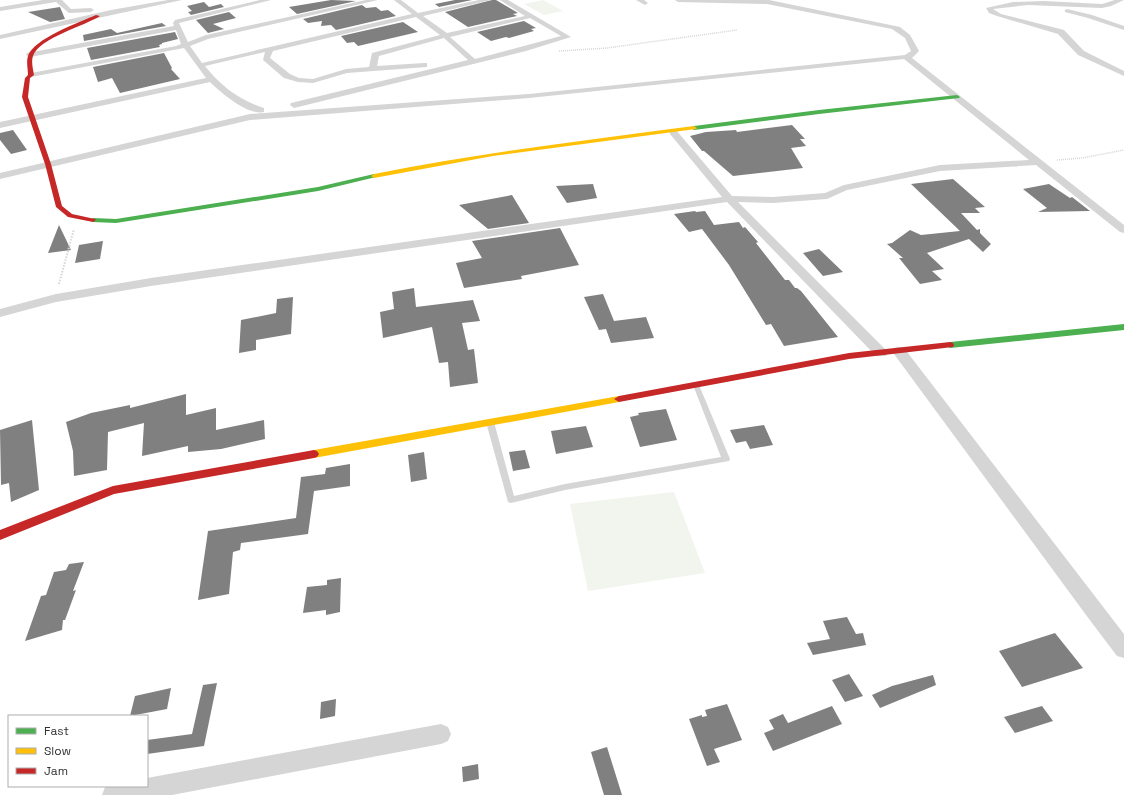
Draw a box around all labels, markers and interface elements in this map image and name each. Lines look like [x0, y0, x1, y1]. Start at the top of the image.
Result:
legend [8, 715, 148, 787]
text: Fast [44, 723, 69, 739]
text: Slow [44, 743, 71, 759]
text: Jam [44, 763, 68, 779]

